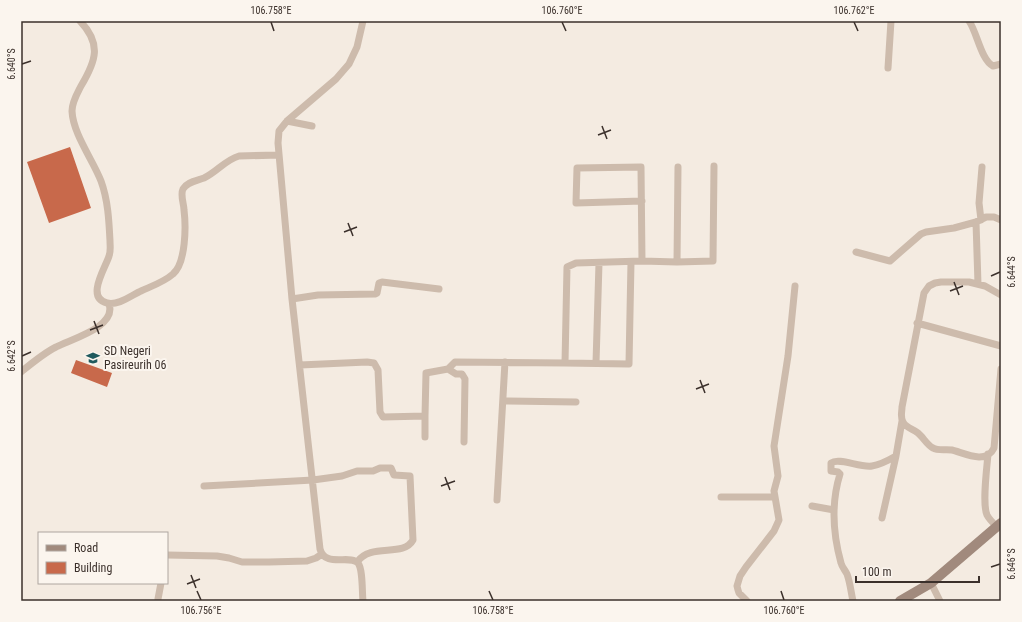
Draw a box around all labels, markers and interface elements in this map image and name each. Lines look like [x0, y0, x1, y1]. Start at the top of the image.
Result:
text: 106.758°E [251, 5, 292, 16]
text: 106.760°E [542, 5, 583, 16]
text: 106.762°E [834, 5, 875, 16]
text: 6.640°S [6, 48, 17, 80]
text: 6.644°S [1006, 256, 1017, 288]
text: 6.642°S [6, 340, 17, 372]
place label: SD Negeri Pasireurih 06 [104, 344, 166, 372]
school or university icon: SD Negeri Pasireurih 06 [85, 350, 101, 366]
legend [38, 532, 168, 584]
text: Road [74, 541, 98, 555]
text: 6.646°S [1006, 548, 1017, 580]
scale bar [856, 558, 979, 584]
text: Building [74, 561, 112, 575]
text: 100 m [862, 565, 892, 579]
text: 106.756°E [181, 605, 222, 616]
text: 106.758°E [473, 605, 514, 616]
text: 106.760°E [764, 605, 805, 616]

